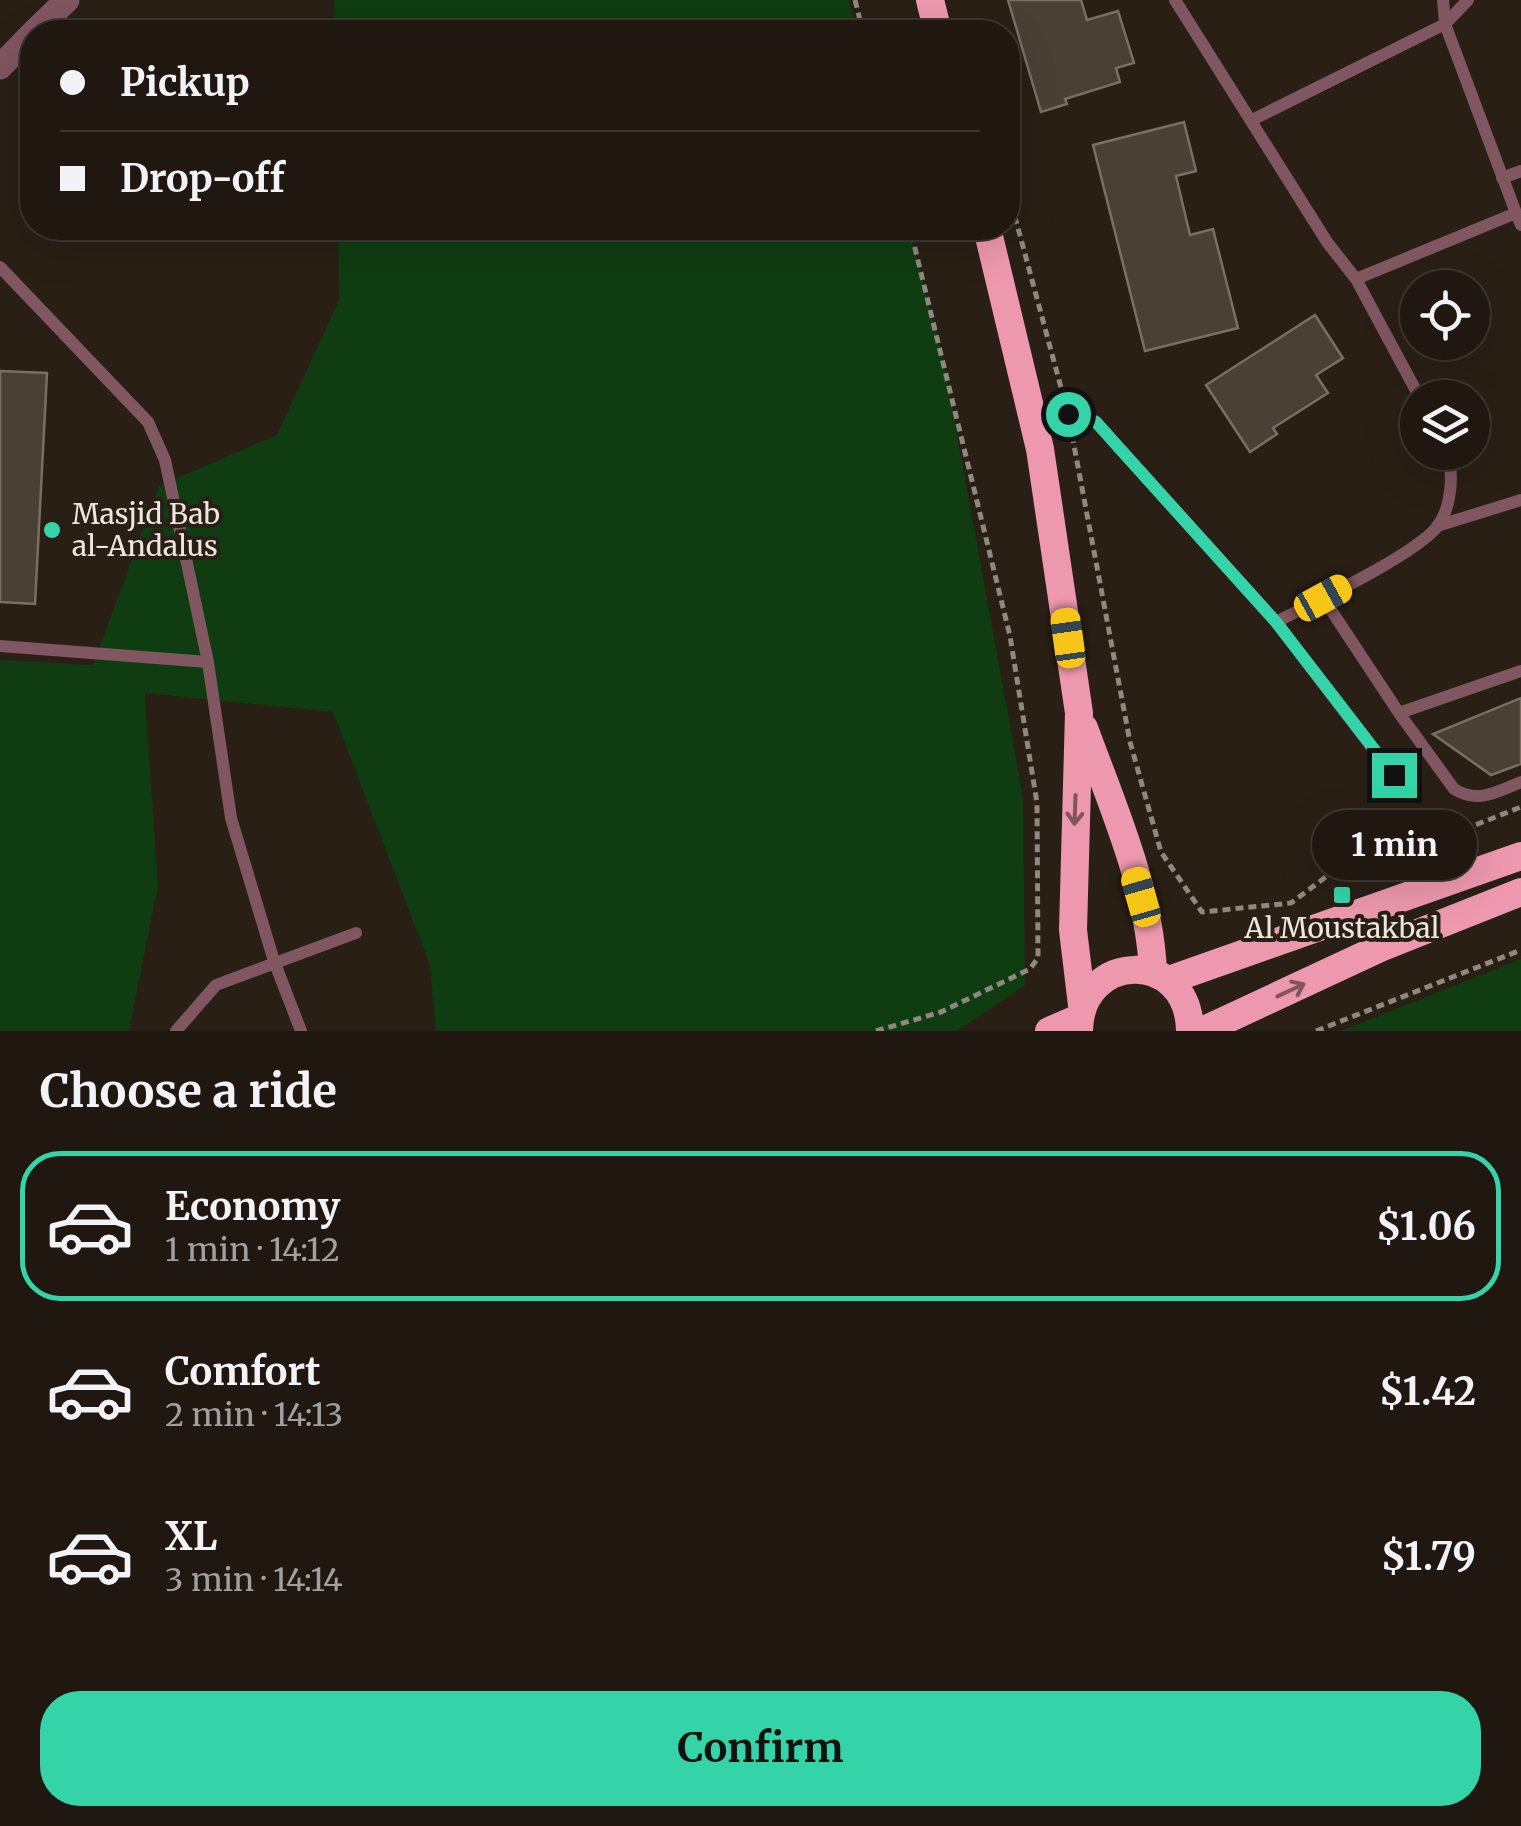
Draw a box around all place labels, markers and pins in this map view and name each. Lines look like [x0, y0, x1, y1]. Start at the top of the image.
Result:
place label: Masjid Bab al-Andalus [72, 496, 220, 564]
marker: Masjid Bab al-Andalus [41, 519, 63, 541]
marker: Al Moustakbal [1331, 884, 1353, 906]
place label: Al Moustakbal [1244, 910, 1440, 946]

